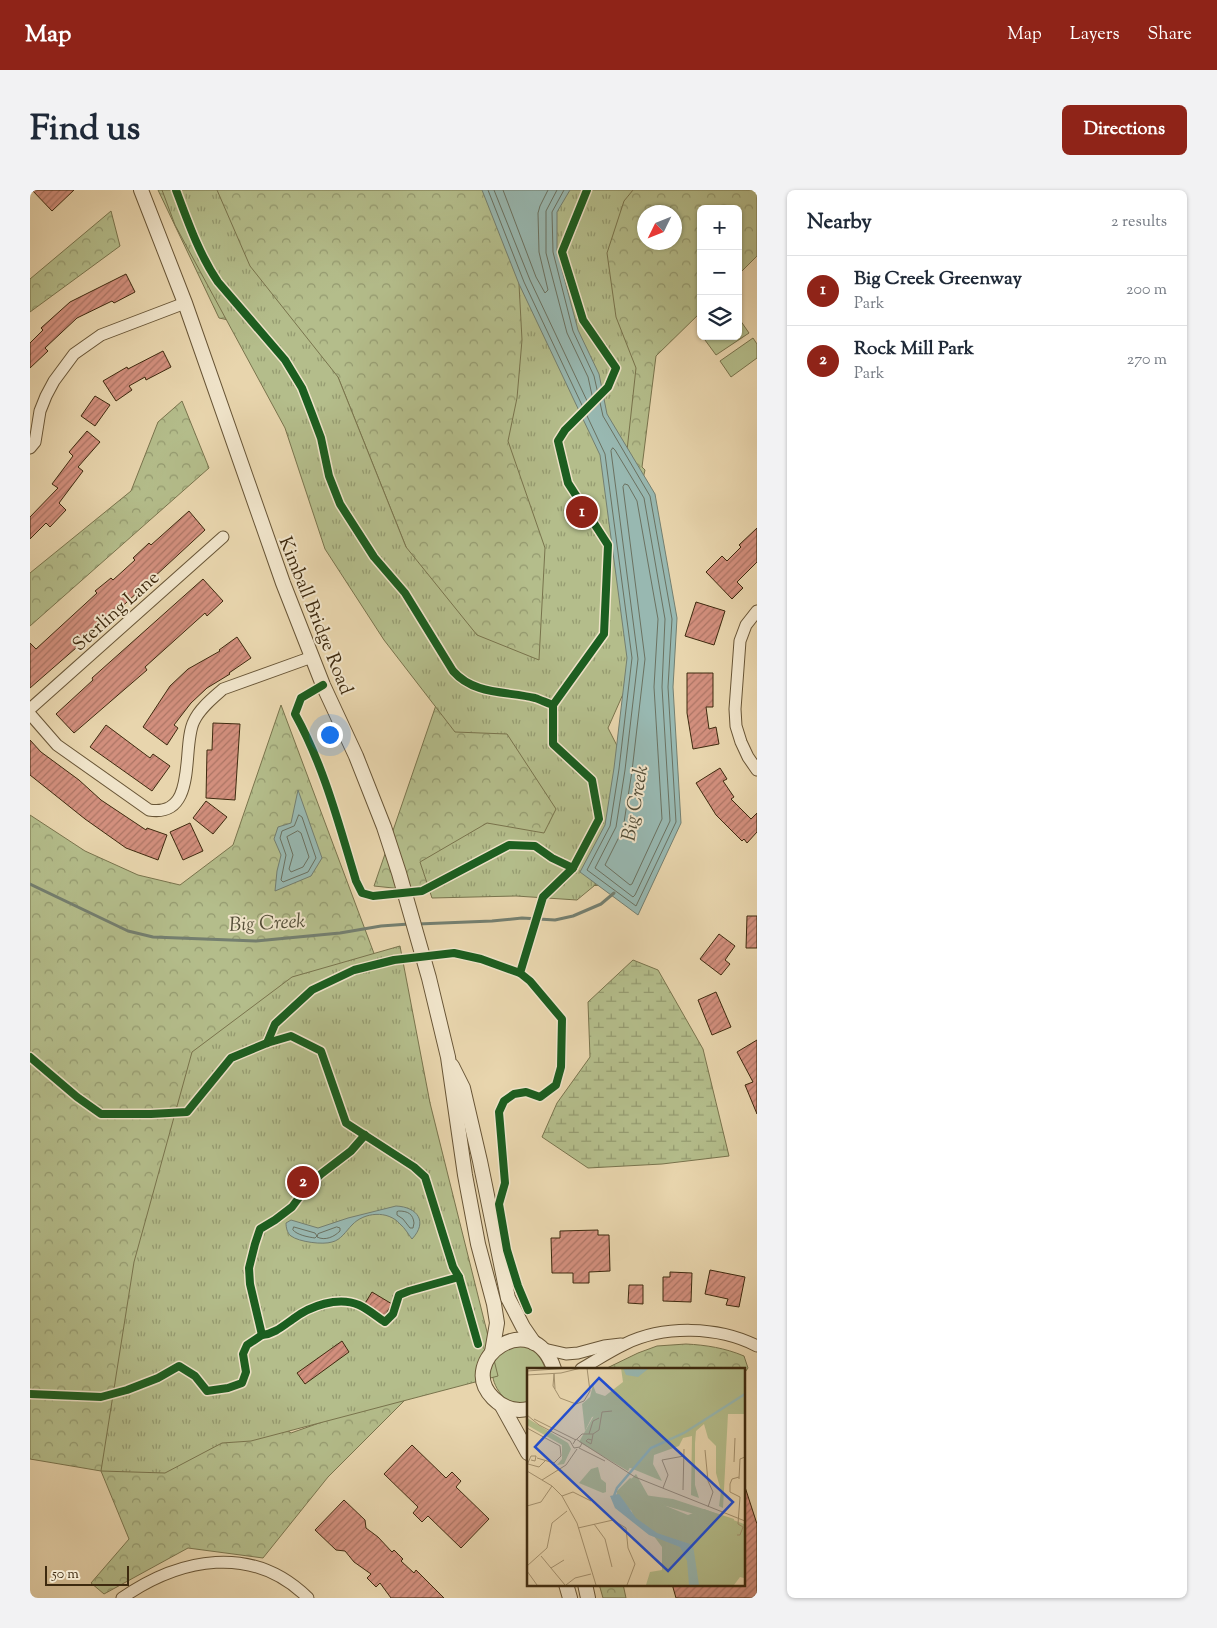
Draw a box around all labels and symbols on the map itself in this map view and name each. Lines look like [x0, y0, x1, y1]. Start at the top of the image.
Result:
north arrow [637, 205, 682, 250]
pin: 1 [566, 493, 598, 531]
street label: Kimball Bridge Road [271, 533, 359, 699]
street label: Sterling Lane [67, 565, 166, 658]
your location [317, 722, 343, 748]
water label: Big Creek [616, 763, 657, 844]
water label: Big Creek [228, 908, 306, 941]
pin: 2 [287, 1163, 319, 1201]
inset map [527, 1368, 744, 1586]
scale bar [45, 1563, 129, 1586]

